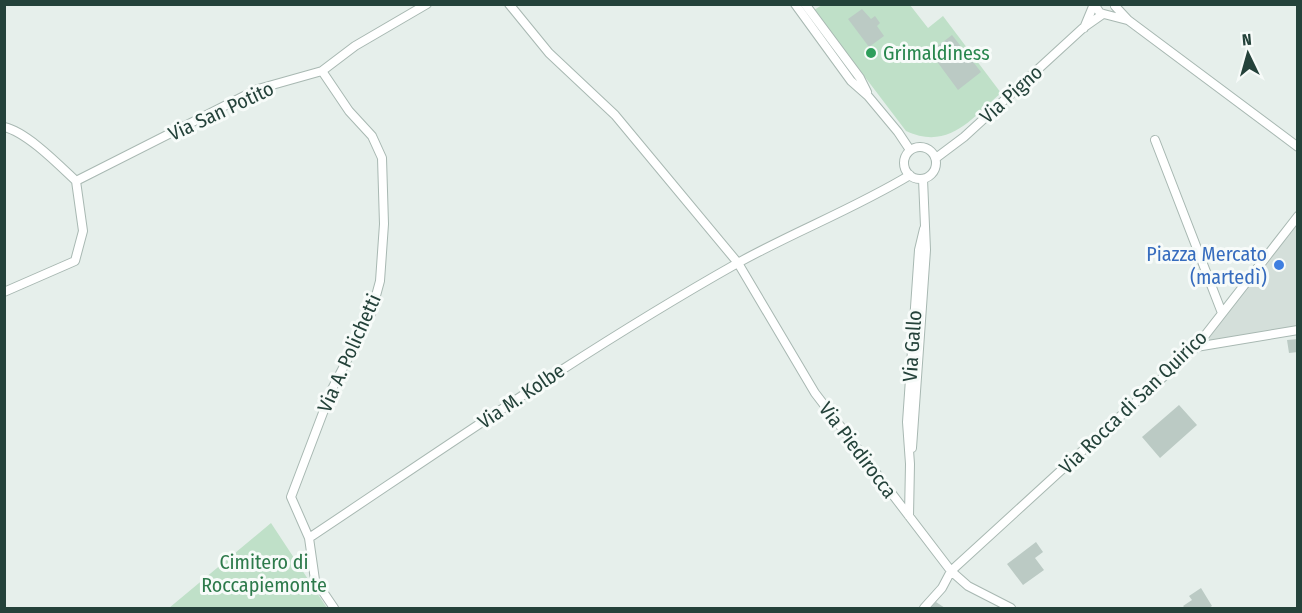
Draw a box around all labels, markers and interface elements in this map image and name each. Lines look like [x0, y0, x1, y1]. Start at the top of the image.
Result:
north arrow [1218, 24, 1278, 84]
text: N [1241, 30, 1252, 49]
place label: Grimaldiness [883, 41, 990, 65]
marker: Grimaldiness [864, 46, 878, 60]
street label: Via Pigno [975, 60, 1047, 128]
street label: Via San Potito [165, 76, 277, 146]
place label: Piazza Mercato (martedì) [1146, 242, 1267, 289]
marker: Piazza Mercato (martedì) [1272, 258, 1286, 272]
street label: Via A. Polichetti [312, 290, 386, 416]
street label: Via Gallo [898, 309, 926, 383]
street label: Via Rocca di San Quirico [1054, 325, 1212, 479]
street label: Via M. Kolbe [473, 358, 569, 434]
street label: Via Piedirocca [814, 397, 902, 503]
park label: Cimitero di Roccapiemonte [201, 550, 327, 597]

